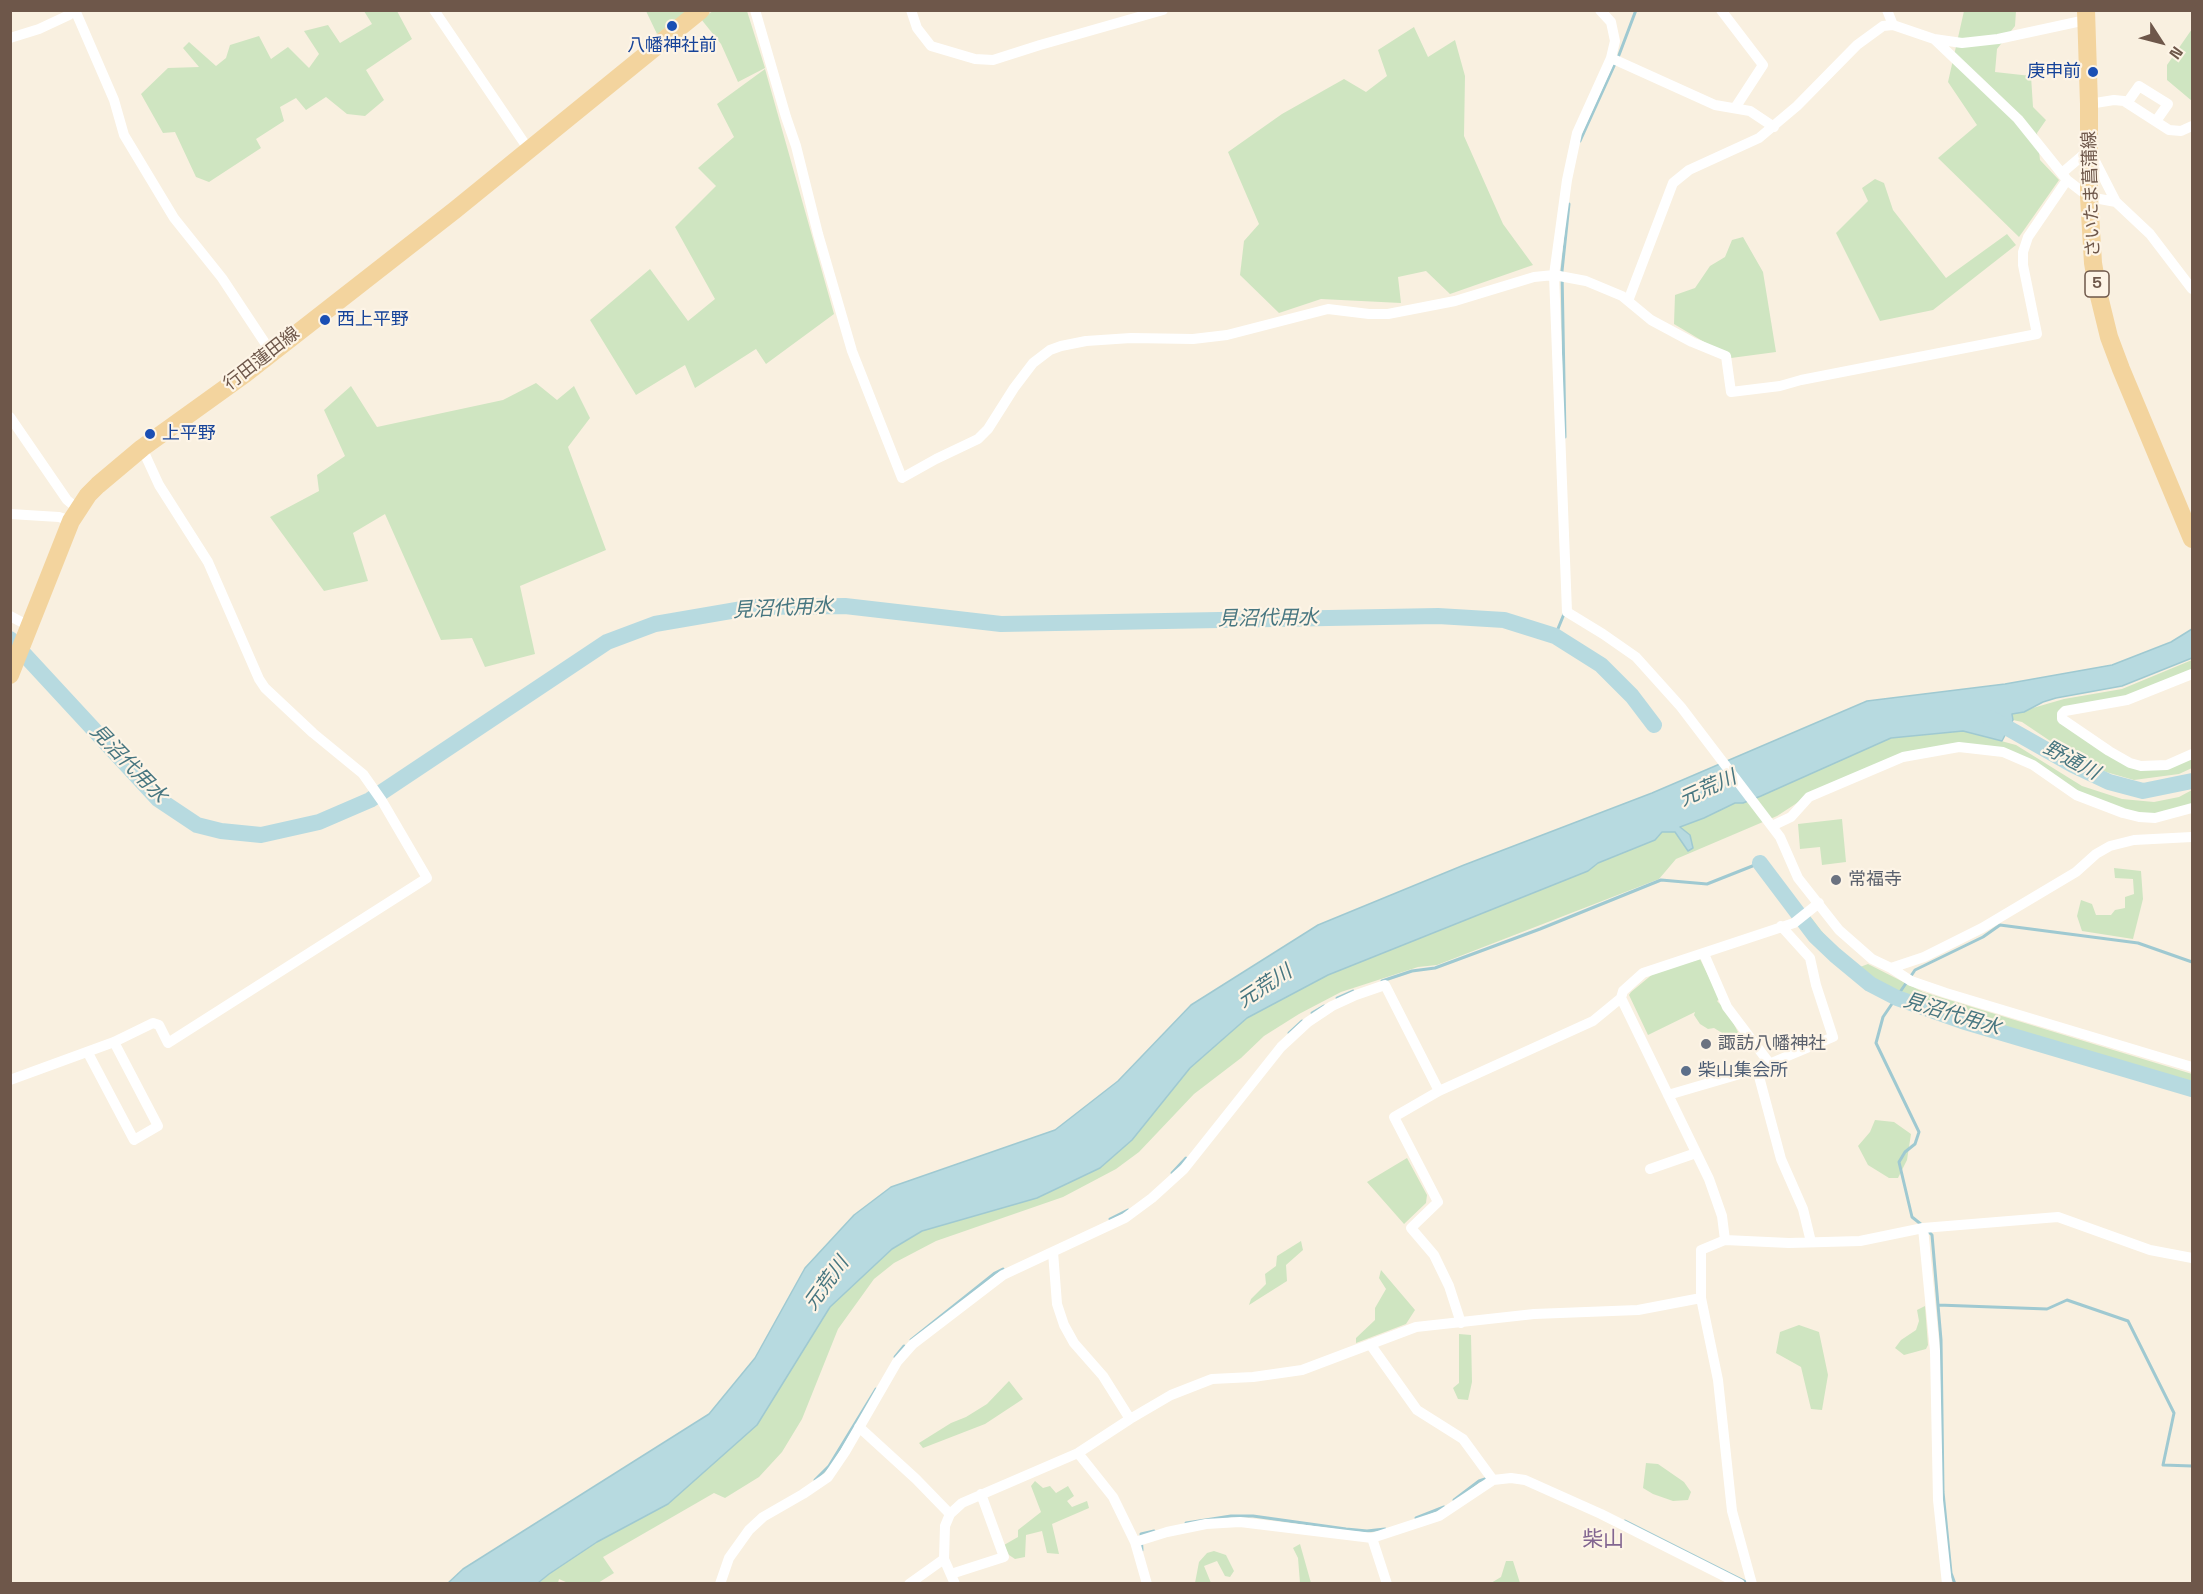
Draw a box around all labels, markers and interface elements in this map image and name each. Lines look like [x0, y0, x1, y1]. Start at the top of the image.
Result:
north arrow [2131, 12, 2191, 72]
marker: 八幡神社前 [665, 19, 679, 33]
place label: 八幡神社前 [627, 35, 717, 57]
text: N [2164, 42, 2188, 63]
place label: 庚申前 [2027, 61, 2081, 83]
marker: 庚申前 [2086, 65, 2100, 79]
street label: さいたま菖蒲線 [2079, 131, 2105, 257]
road number: 5 [2085, 271, 2109, 297]
place label: 西上平野 [337, 309, 409, 331]
marker: 西上平野 [318, 313, 332, 327]
street label: 行田蓮田線 [220, 323, 304, 395]
place label: 上平野 [162, 423, 216, 445]
marker: 上平野 [143, 427, 157, 441]
water label: 見沼代用水 [732, 594, 834, 624]
water label: 見沼代用水 [1218, 606, 1318, 632]
water label: 見沼代用水 [85, 720, 171, 808]
water label: 野通川 [2039, 736, 2103, 786]
water label: 元荒川 [1676, 766, 1740, 812]
place label: 常福寺 [1848, 869, 1902, 891]
marker: 常福寺 [1829, 873, 1843, 887]
water label: 元荒川 [1233, 961, 1297, 1013]
water label: 見沼代用水 [1901, 989, 2003, 1041]
place label: 諏訪八幡神社 [1718, 1033, 1826, 1055]
marker: 諏訪八幡神社 [1699, 1037, 1713, 1051]
place label: 柴山集会所 [1698, 1060, 1788, 1082]
marker: 柴山集会所 [1679, 1064, 1693, 1078]
water label: 元荒川 [800, 1253, 854, 1315]
district label: 柴山 [1582, 1527, 1624, 1553]

